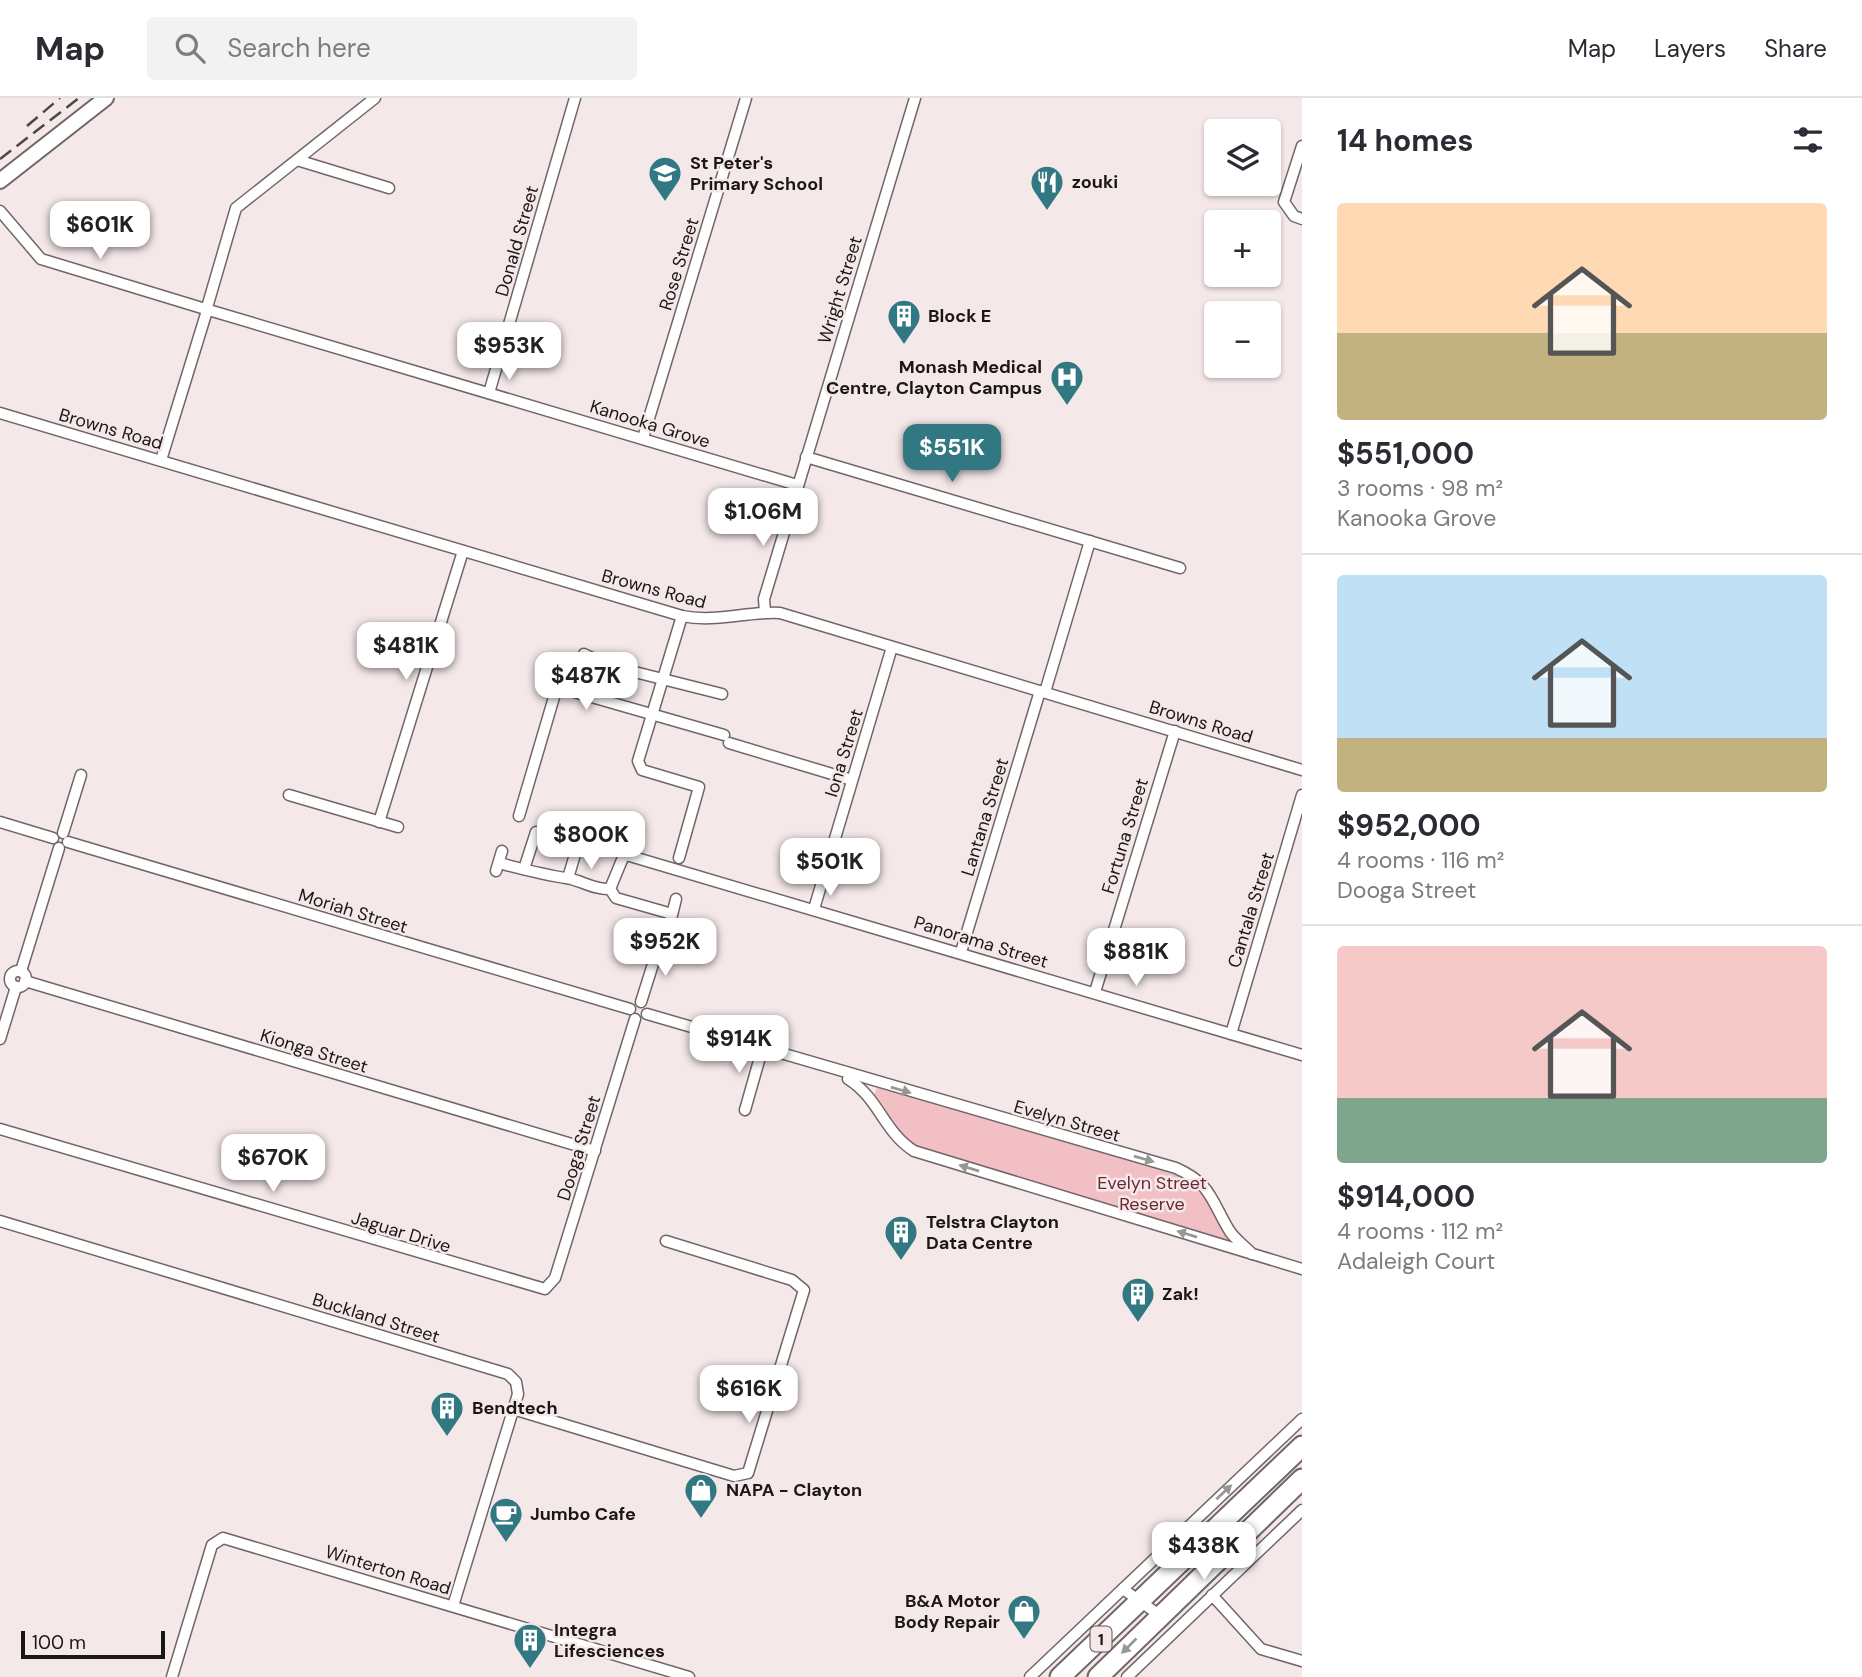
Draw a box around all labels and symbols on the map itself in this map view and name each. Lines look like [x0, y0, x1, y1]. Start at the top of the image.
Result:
place label: St Peter's Primary School [690, 151, 823, 196]
school or university icon: St Peter's Primary School [646, 154, 684, 203]
restaurant icon: zouki [1028, 163, 1066, 212]
place label: zouki [1072, 170, 1118, 194]
street label: Donald Street [490, 183, 544, 299]
pin: $601K [51, 202, 149, 261]
street label: Rose Street [654, 215, 704, 313]
street label: Wright Street [812, 233, 868, 347]
building icon: Block E [885, 297, 923, 346]
place label: Block E [928, 304, 991, 328]
pin: $953K [460, 322, 558, 382]
place label: Monash Medical Centre, Clayton Campus [826, 355, 1042, 400]
hospital icon: Monash Medical Centre, Clayton Campus [1048, 358, 1086, 407]
street label: Kanooka Grove [587, 394, 713, 454]
street label: Browns Road [56, 403, 166, 455]
pin: $551K [903, 424, 1001, 484]
pin: $1.06M [706, 489, 820, 548]
street label: Browns Road [599, 564, 709, 614]
pin: $481K [357, 622, 455, 682]
pin: $487K [537, 652, 635, 712]
street label: Browns Road [1146, 695, 1256, 749]
street label: Iona Street [819, 706, 869, 800]
street label: Lantana Street [956, 755, 1014, 879]
street label: Fortuna Street [1096, 775, 1154, 897]
pin: $800K [542, 812, 640, 871]
pin: $501K [781, 838, 879, 898]
street label: Cantala Street [1222, 849, 1280, 971]
street label: Moriah Street [296, 883, 410, 939]
street label: Panorama Street [911, 910, 1051, 974]
pin: $952K [616, 918, 714, 978]
pin: $881K [1087, 928, 1185, 988]
pin: $914K [690, 1016, 788, 1075]
street label: Kionga Street [257, 1023, 371, 1079]
one-way arrow [891, 1085, 912, 1095]
street label: Dooga Street [552, 1092, 606, 1204]
street label: Evelyn Street [1011, 1094, 1123, 1148]
pin: $670K [224, 1134, 322, 1194]
one-way arrow [1134, 1154, 1155, 1164]
one-way arrow [959, 1162, 980, 1172]
park label: Evelyn Street Reserve [1097, 1171, 1207, 1216]
street label: Jaguar Drive [348, 1205, 454, 1259]
place label: Telstra Clayton Data Centre [926, 1210, 1059, 1255]
building icon: Telstra Clayton Data Centre [882, 1213, 920, 1262]
one-way arrow [1176, 1229, 1197, 1239]
building icon: Zak! [1119, 1275, 1157, 1324]
place label: Zak! [1162, 1282, 1199, 1306]
street label: Buckland Street [309, 1287, 443, 1349]
pin: $616K [700, 1366, 798, 1425]
building icon: Bendtech [428, 1389, 466, 1438]
place label: Bendtech [472, 1396, 558, 1420]
shop icon: NAPA - Clayton [682, 1471, 720, 1520]
place label: NAPA - Clayton [726, 1478, 862, 1502]
one-way arrow [1215, 1484, 1232, 1500]
cafe icon: Jumbo Cafe [487, 1495, 525, 1544]
place label: Jumbo Cafe [530, 1502, 636, 1526]
pin: $438K [1155, 1522, 1253, 1582]
street label: Winterton Road [322, 1539, 454, 1601]
place label: B&A Motor Body Repair [894, 1589, 1000, 1634]
shop icon: B&A Motor Body Repair [1005, 1592, 1043, 1641]
place label: Integra Lifesciences [554, 1618, 665, 1663]
building icon: Integra Lifesciences [511, 1621, 549, 1670]
road number: 1 [1090, 1626, 1112, 1652]
scale bar [21, 1628, 164, 1660]
one-way arrow [1121, 1638, 1138, 1655]

